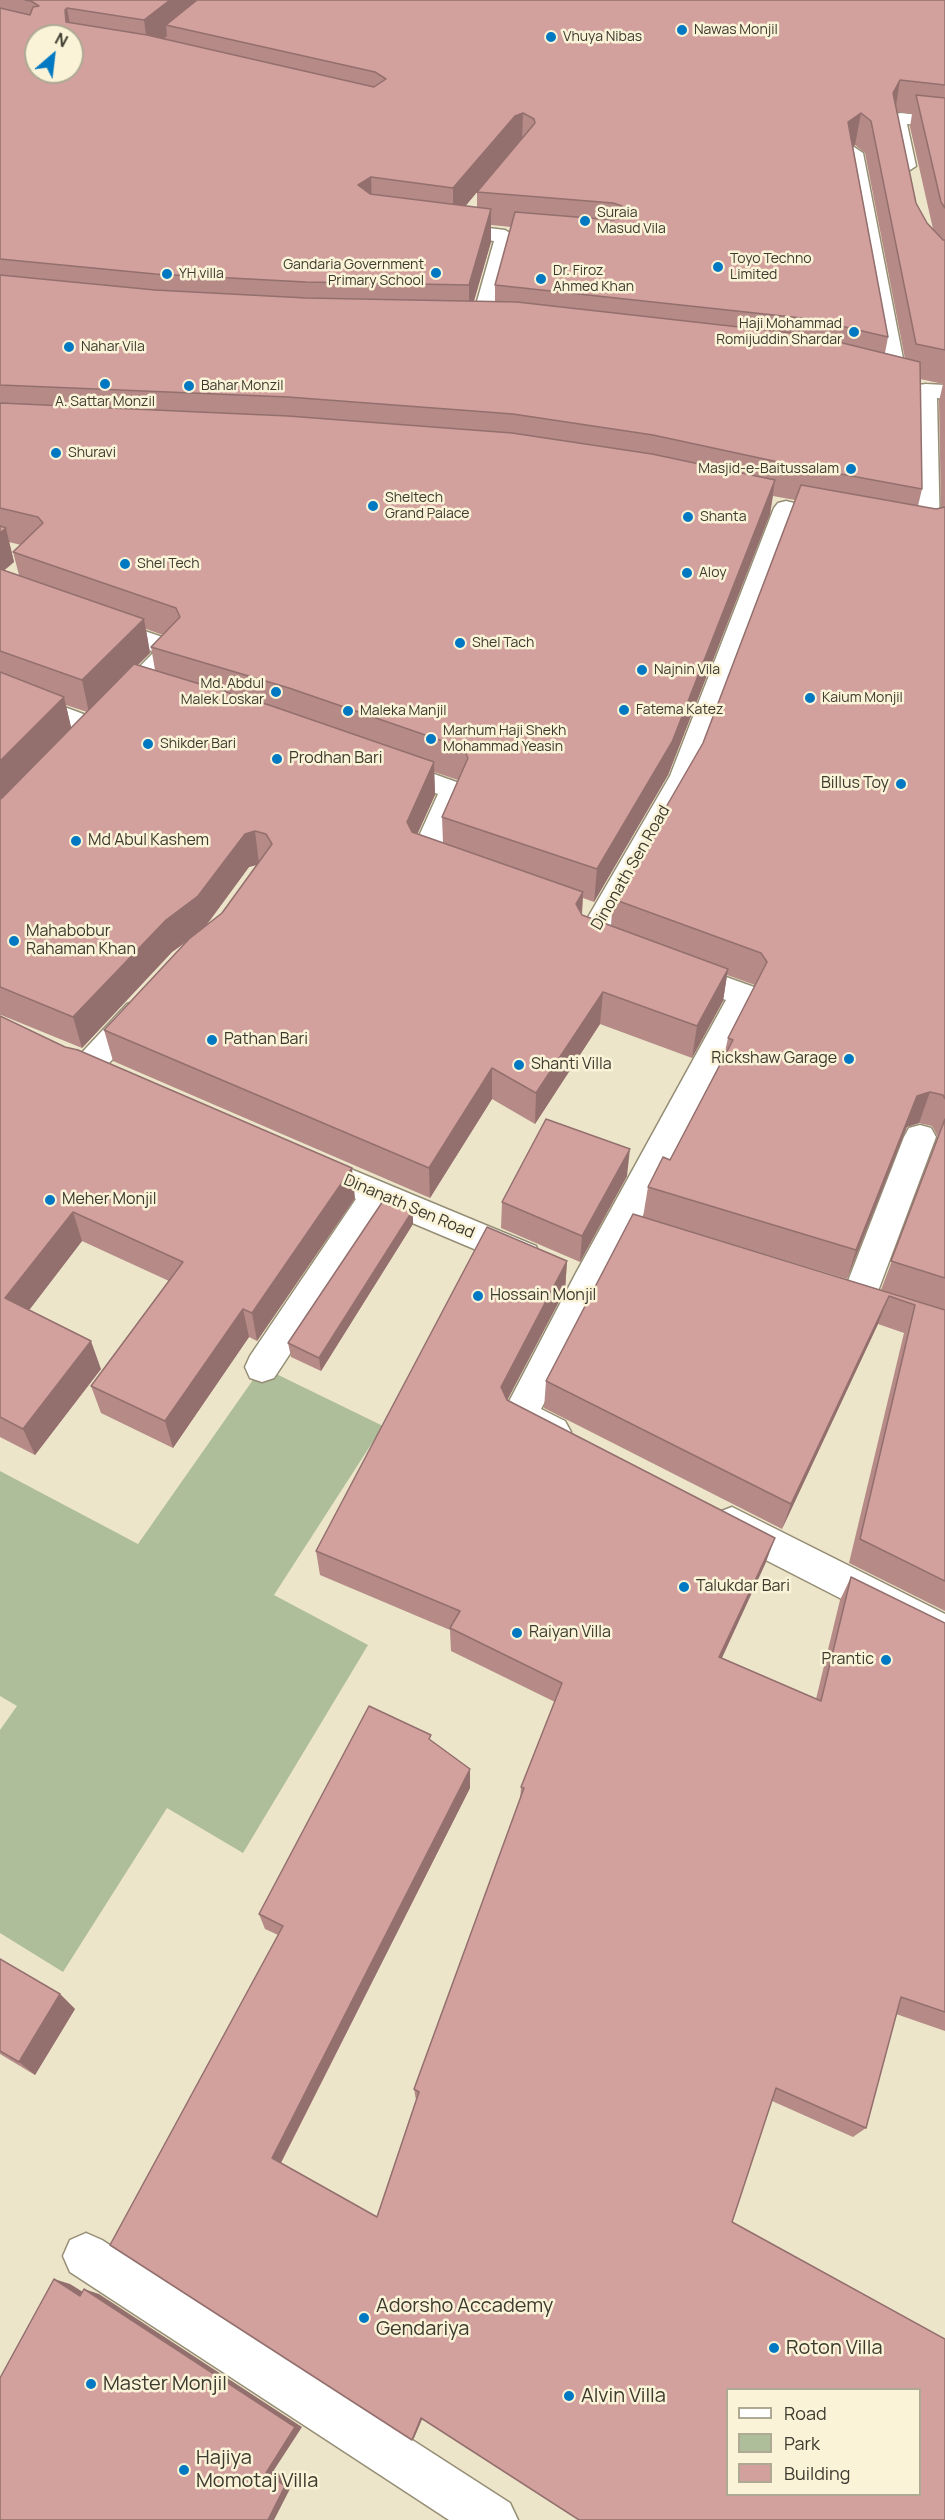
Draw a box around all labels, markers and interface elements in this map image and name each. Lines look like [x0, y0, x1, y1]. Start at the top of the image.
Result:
place label: Nawas Monjil [694, 22, 778, 38]
marker: Nawas Monjil [675, 23, 689, 37]
north arrow [24, 24, 84, 84]
text: N [51, 27, 72, 52]
place label: Vhuya Nibas [563, 29, 642, 45]
marker: Vhuya Nibas [544, 30, 558, 44]
place label: Suraia Masud Vila [597, 205, 666, 238]
marker: Suraia Masud Vila [578, 214, 592, 228]
place label: Toyo Techno Limited [730, 251, 811, 284]
place label: Gandaria Government Primary School [283, 257, 424, 290]
marker: Toyo Techno Limited [711, 260, 725, 274]
place label: Dr. Firoz Ahmed Khan [553, 263, 634, 296]
place label: YH villa [179, 266, 224, 282]
marker: Gandaria Government Primary School [429, 266, 443, 280]
marker: YH villa [160, 267, 174, 281]
marker: Dr. Firoz Ahmed Khan [534, 272, 548, 286]
place label: Haji Mohammad Romijuddin Shardar [716, 316, 842, 348]
marker: Haji Mohammad Romijuddin Shardar [847, 325, 861, 339]
place label: Nahar Vila [81, 339, 145, 355]
marker: Nahar Vila [62, 340, 76, 354]
marker: A. Sattar Monzil [98, 377, 112, 391]
place label: Bahar Monzil [201, 378, 284, 394]
marker: Bahar Monzil [182, 379, 196, 393]
place label: A. Sattar Monzil [55, 394, 155, 410]
place label: Shuravi [68, 445, 116, 461]
marker: Shuravi [49, 446, 63, 460]
place label: Masjid-e-Baitussalam [698, 461, 839, 477]
marker: Masjid-e-Baitussalam [844, 462, 858, 476]
place label: Sheltech Grand Palace [385, 490, 469, 522]
marker: Sheltech Grand Palace [366, 499, 380, 513]
place label: Shanta [700, 509, 746, 525]
marker: Shanta [681, 510, 695, 524]
place label: Shel Tech [137, 556, 200, 572]
marker: Shel Tech [118, 557, 132, 571]
place label: Aloy [699, 565, 727, 581]
marker: Aloy [680, 566, 694, 580]
place label: Shel Tach [472, 635, 534, 651]
marker: Shel Tach [453, 636, 467, 650]
place label: Najnin Vila [654, 662, 720, 678]
marker: Najnin Vila [635, 663, 649, 677]
place label: Md. Abdul Malek Loskar [181, 676, 264, 708]
marker: Md. Abdul Malek Loskar [269, 685, 283, 699]
place label: Kaium Monjil [822, 690, 903, 706]
marker: Kaium Monjil [803, 691, 817, 705]
place label: Fatema Katez [636, 702, 723, 718]
place label: Maleka Manjil [360, 703, 446, 719]
marker: Fatema Katez [617, 703, 631, 717]
marker: Maleka Manjil [341, 704, 355, 718]
place label: Marhum Haji Shekh Mohammad Yeasin [443, 723, 566, 756]
marker: Marhum Haji Shekh Mohammad Yeasin [424, 732, 438, 746]
place label: Shikder Bari [160, 736, 236, 752]
marker: Shikder Bari [141, 737, 155, 751]
place label: Prodhan Bari [289, 749, 383, 769]
marker: Prodhan Bari [270, 752, 284, 766]
place label: Billus Toy [821, 774, 889, 794]
marker: Billus Toy [894, 777, 908, 791]
street label: Dinonath Sen Road [588, 802, 674, 934]
place label: Md Abul Kashem [88, 831, 209, 851]
marker: Md Abul Kashem [69, 834, 83, 848]
place label: Mahabobur Rahaman Khan [26, 922, 136, 960]
marker: Mahabobur Rahaman Khan [7, 934, 21, 948]
place label: Pathan Bari [224, 1030, 308, 1050]
marker: Pathan Bari [205, 1033, 219, 1047]
place label: Rickshaw Garage [711, 1049, 837, 1069]
marker: Rickshaw Garage [842, 1052, 856, 1066]
place label: Shanti Villa [531, 1055, 612, 1075]
marker: Shanti Villa [512, 1058, 526, 1072]
street label: Dinanath Sen Road [341, 1171, 477, 1243]
place label: Meher Monjil [62, 1190, 157, 1210]
marker: Meher Monjil [43, 1193, 57, 1207]
place label: Hossain Monjil [490, 1286, 596, 1306]
marker: Hossain Monjil [471, 1289, 485, 1303]
place label: Talukdar Bari [696, 1577, 790, 1597]
marker: Talukdar Bari [677, 1580, 691, 1594]
place label: Raiyan Villa [529, 1623, 611, 1643]
marker: Raiyan Villa [510, 1626, 524, 1640]
place label: Prantic [821, 1650, 874, 1670]
marker: Prantic [879, 1653, 893, 1667]
place label: Adorsho Accademy Gendariya [376, 2294, 553, 2341]
marker: Adorsho Accademy Gendariya [357, 2311, 371, 2325]
place label: Roton Villa [786, 2336, 883, 2360]
marker: Roton Villa [767, 2341, 781, 2355]
place label: Master Monjil [103, 2372, 227, 2396]
marker: Master Monjil [84, 2377, 98, 2391]
place label: Alvin Villa [581, 2384, 666, 2408]
legend [726, 2388, 921, 2496]
marker: Alvin Villa [562, 2389, 576, 2403]
text: Road [784, 2401, 827, 2425]
text: Park [784, 2431, 820, 2455]
place label: Hajiya Momotaj Villa [196, 2446, 318, 2493]
text: Building [784, 2461, 850, 2485]
marker: Hajiya Momotaj Villa [177, 2463, 191, 2477]

